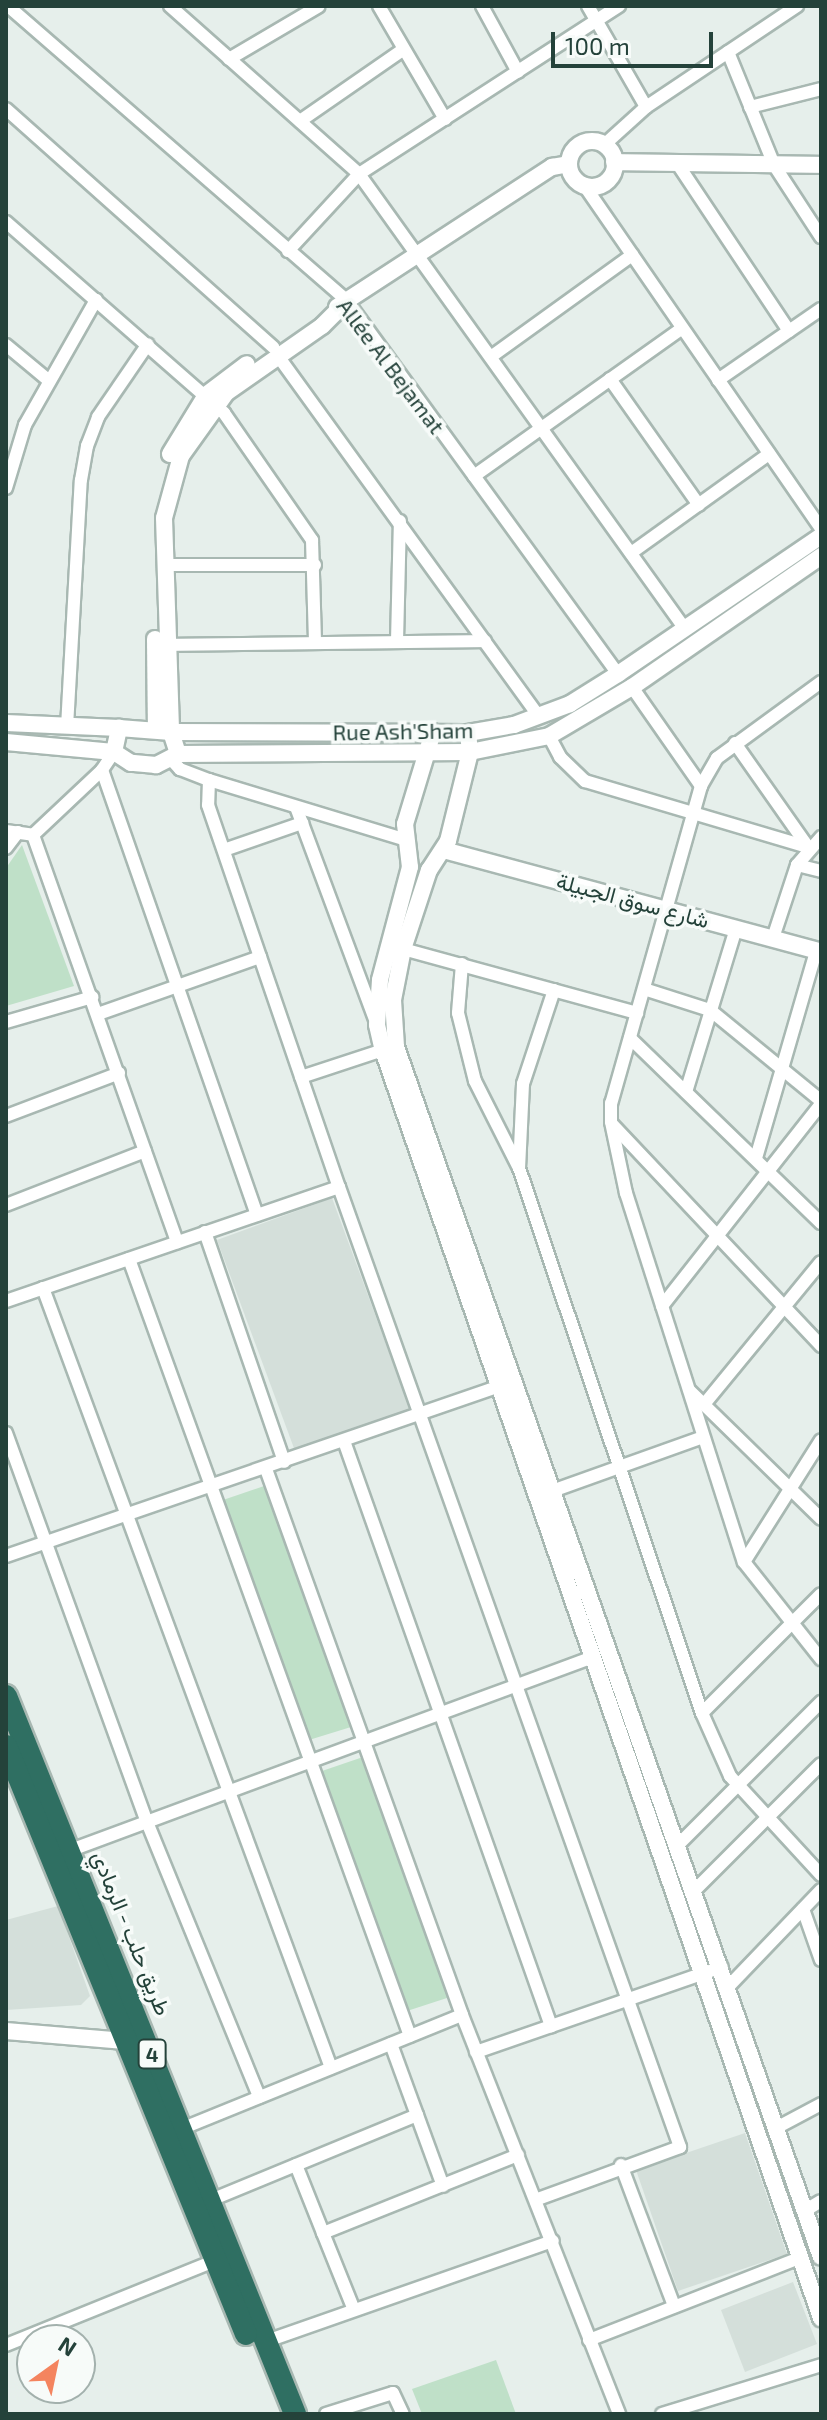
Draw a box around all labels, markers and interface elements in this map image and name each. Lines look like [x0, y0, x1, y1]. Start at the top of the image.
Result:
scale bar [555, 16, 717, 66]
text: 100 m [565, 31, 630, 60]
street label: Allée Al Bejamat [331, 293, 451, 439]
street label: Rue Ash'Sham [332, 717, 474, 745]
street label: شارع سوق الجبيلة [554, 867, 712, 933]
street label: طريق حلب - الرمادي [87, 1847, 177, 2019]
road number: 4 [136, 2038, 168, 2070]
north arrow [16, 2324, 96, 2404]
text: N [54, 2330, 82, 2361]

